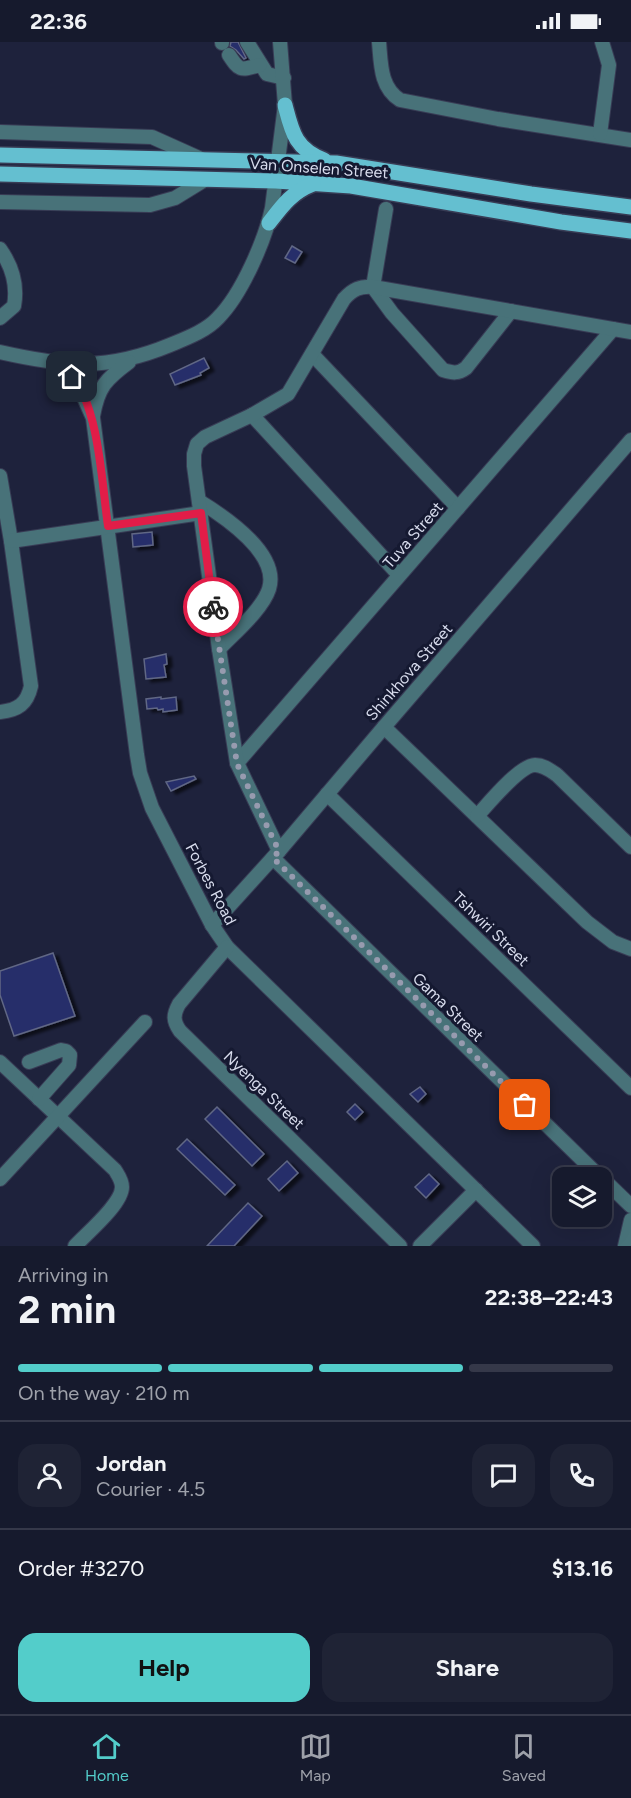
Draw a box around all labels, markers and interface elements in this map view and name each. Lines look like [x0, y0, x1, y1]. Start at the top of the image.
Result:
text: 22:36 [30, 8, 87, 35]
street label: Van Onselen Street [249, 154, 389, 182]
pin [46, 351, 97, 402]
icon: home [55, 360, 88, 393]
street label: Tuva Street [379, 498, 447, 572]
courier [183, 577, 243, 637]
icon: bike [197, 591, 230, 624]
street label: Shinkhova Street [362, 620, 456, 724]
street label: Forbes Road [182, 840, 240, 928]
street label: Tshwiri Street [449, 888, 533, 970]
street label: Gama Street [409, 969, 487, 1045]
street label: Nyenga Street [220, 1047, 308, 1133]
pin [499, 1079, 550, 1130]
icon: bag [508, 1088, 541, 1121]
map controls [552, 1167, 612, 1227]
button: layers [552, 1167, 612, 1227]
text: Arriving in [18, 1263, 108, 1287]
text: 22:38–22:43 [485, 1284, 613, 1311]
text: 2 min [18, 1286, 116, 1333]
text: On the way · 210 m [18, 1381, 189, 1405]
button: person [18, 1444, 81, 1507]
button: chat [472, 1444, 535, 1507]
button: phone [550, 1444, 613, 1507]
text: Jordan [96, 1450, 167, 1477]
text: Courier · 4.5 [96, 1477, 205, 1501]
text: Order #3270 [18, 1555, 144, 1582]
text: $13.16 [552, 1555, 613, 1582]
button: Help [18, 1633, 310, 1702]
button: Share [322, 1633, 613, 1702]
tab: Home [85, 1730, 129, 1785]
tab: Map [299, 1730, 332, 1785]
tab: Saved [502, 1730, 546, 1785]

